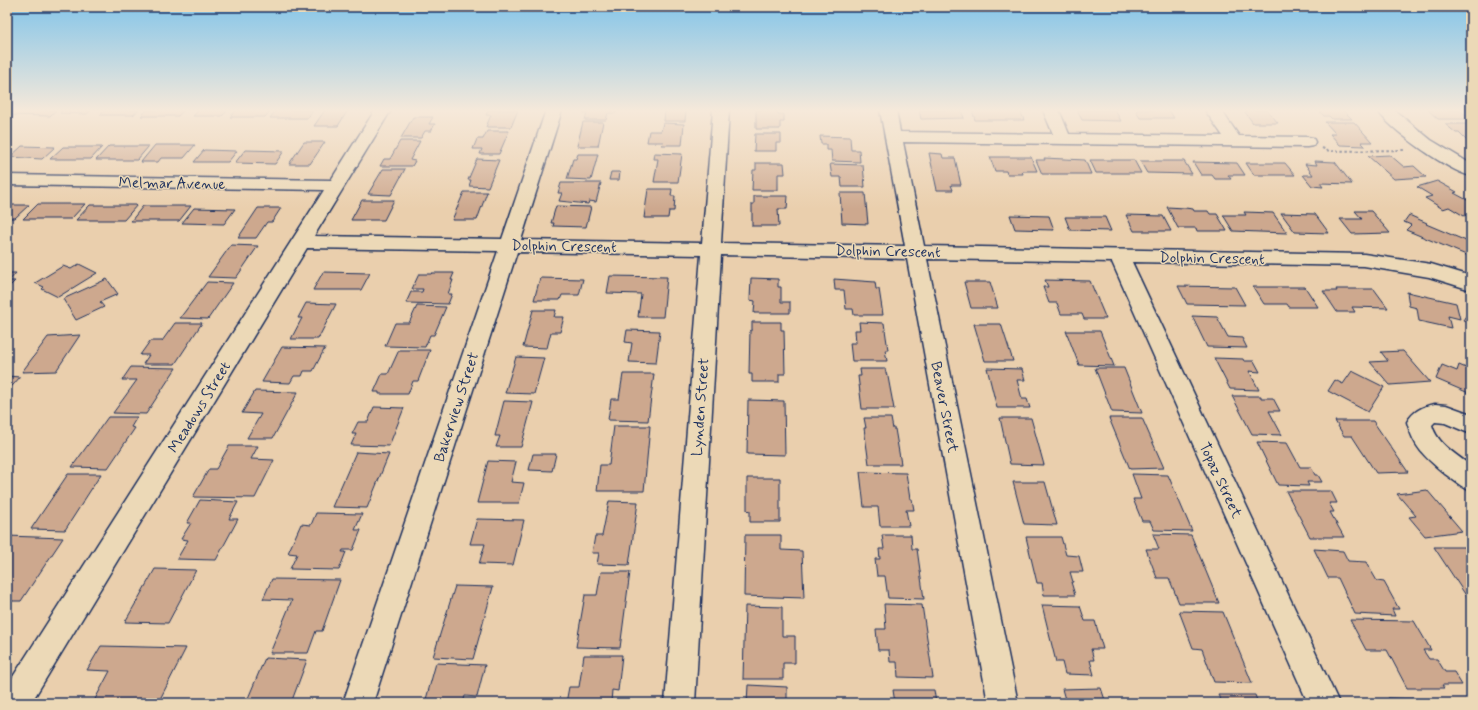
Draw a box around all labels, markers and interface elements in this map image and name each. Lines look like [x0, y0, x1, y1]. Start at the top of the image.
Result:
street label: Melmar Avenue [118, 173, 225, 195]
street label: Dolphin Crescent [511, 236, 617, 258]
street label: Dolphin Crescent [835, 241, 941, 263]
street label: Dolphin Crescent [1159, 248, 1265, 270]
street label: Bakerview Street [430, 350, 484, 465]
street label: Lynden Street [688, 357, 714, 457]
street label: Meadows Street [164, 358, 236, 457]
street label: Beaver Street [925, 360, 963, 455]
street label: Topaz Street [1194, 439, 1246, 522]

